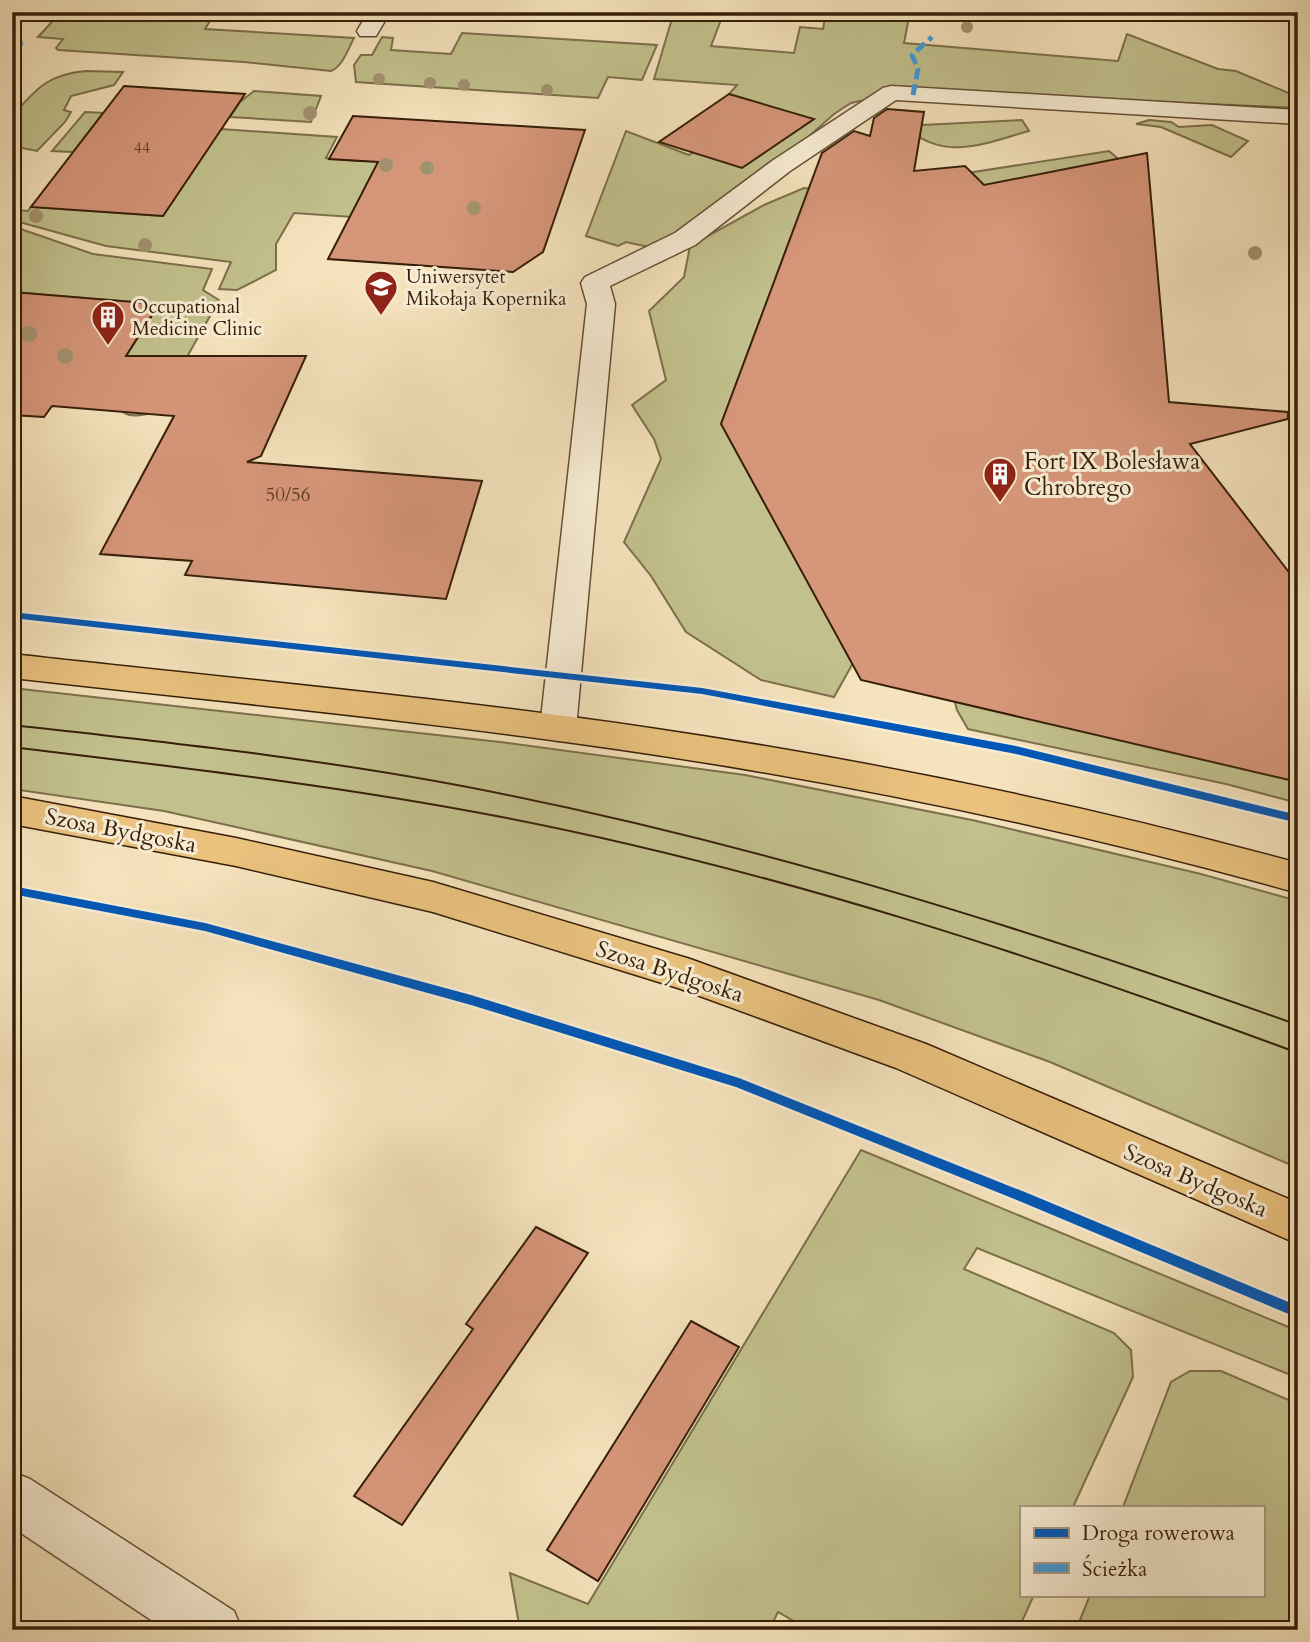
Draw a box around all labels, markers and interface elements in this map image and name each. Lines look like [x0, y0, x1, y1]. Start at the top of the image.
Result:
house number: 44 [134, 137, 150, 159]
place label: Uniwersytet Mikołaja Kopernika [406, 264, 566, 312]
school or university icon: Uniwersytet Mikołaja Kopernika [362, 268, 400, 317]
place label: Occupational Medicine Clinic [132, 294, 262, 342]
building icon: Occupational Medicine Clinic [89, 298, 127, 347]
place label: Fort IX Bolesława Chrobrego [1024, 446, 1200, 503]
building icon: Fort IX Bolesława Chrobrego [981, 455, 1019, 504]
house number: 50/56 [265, 482, 311, 508]
street label: Szosa Bydgoska [43, 801, 199, 860]
street label: Szosa Bydgoska [592, 933, 748, 1010]
street label: Szosa Bydgoska [1119, 1136, 1272, 1225]
legend [1020, 1506, 1264, 1596]
text: Droga rowerowa [1082, 1519, 1235, 1548]
text: Ścieżka [1082, 1554, 1147, 1584]

